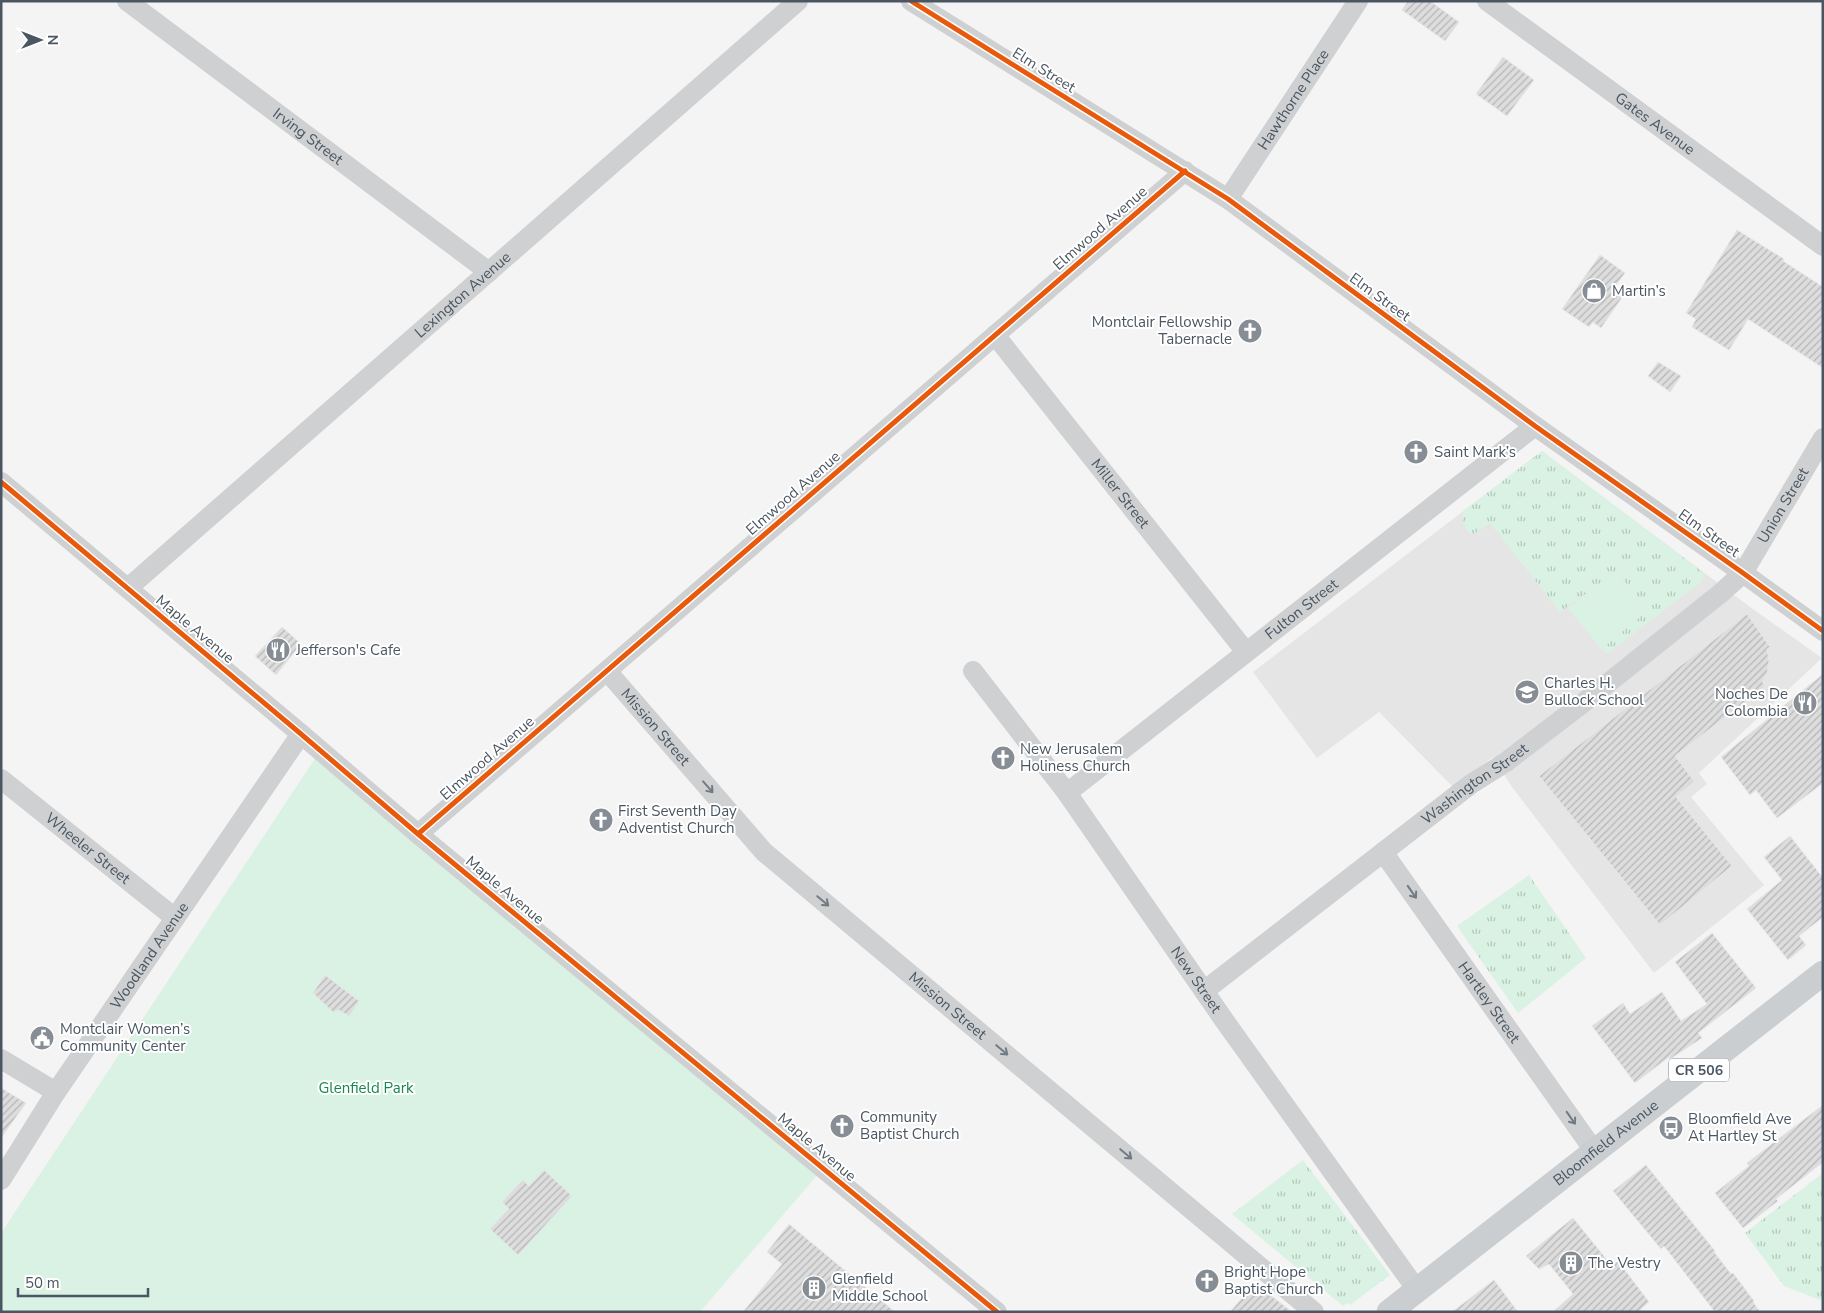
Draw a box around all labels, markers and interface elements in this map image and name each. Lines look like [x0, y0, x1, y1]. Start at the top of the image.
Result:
north arrow [15, 15, 65, 65]
text: N [43, 35, 62, 45]
street label: Elm Street [1009, 43, 1080, 98]
street label: Hawthorne Place [1253, 45, 1334, 154]
street label: Gates Avenue [1611, 88, 1699, 159]
street label: Irving Street [269, 104, 348, 170]
street label: Elmwood Avenue [1049, 181, 1151, 275]
street label: Lexington Avenue [410, 247, 515, 342]
street label: Elm Street [1345, 268, 1415, 326]
shop icon: Martin’s [1581, 278, 1607, 304]
place label: Martin’s [1612, 281, 1666, 301]
place label: Montclair Fellowship Tabernacle [1092, 312, 1232, 349]
church icon: Montclair Fellowship Tabernacle [1237, 318, 1263, 344]
church icon: Saint Mark’s [1403, 439, 1429, 465]
place label: Saint Mark’s [1434, 442, 1516, 462]
street label: Elmwood Avenue [742, 446, 844, 540]
street label: Miller Street [1087, 454, 1155, 533]
street label: Union Street [1753, 463, 1814, 547]
street label: Elm Street [1674, 505, 1744, 562]
street label: Fulton Street [1261, 574, 1343, 644]
street label: Maple Avenue [152, 590, 239, 668]
restaurant icon: Jefferson's Cafe [265, 637, 291, 663]
place label: Jefferson's Cafe [295, 640, 401, 660]
place label: Charles H. Bullock School [1544, 673, 1644, 710]
school or university icon: Charles H. Bullock School [1514, 679, 1540, 705]
street label: Mission Street [616, 684, 695, 770]
place label: Noches De Colombia [1715, 684, 1788, 721]
restaurant icon: Noches De Colombia [1792, 690, 1818, 716]
street label: Elmwood Avenue [436, 711, 538, 805]
street label: Washington Street [1417, 738, 1533, 829]
place label: New Jerusalem Holiness Church [1020, 739, 1130, 776]
church icon: New Jerusalem Holiness Church [990, 745, 1016, 771]
one-way arrow [702, 780, 713, 793]
place label: First Seventh Day Adventist Church [618, 801, 737, 838]
church icon: First Seventh Day Adventist Church [588, 807, 614, 833]
street label: Wheeler Street [41, 808, 135, 889]
street label: Maple Avenue [462, 851, 549, 929]
one-way arrow [1407, 885, 1417, 899]
one-way arrow [817, 895, 830, 907]
street label: Woodland Avenue [106, 898, 193, 1013]
street label: New Street [1166, 943, 1227, 1017]
street label: Hartley Street [1454, 958, 1525, 1048]
street label: Mission Street [904, 967, 991, 1045]
place label: Montclair Women’s Community Center [60, 1019, 190, 1056]
public building icon: Montclair Women’s Community Center [29, 1025, 55, 1051]
one-way arrow [995, 1045, 1008, 1056]
road number: CR 506 [1669, 1058, 1729, 1082]
park label: Glenfield Park [318, 1078, 414, 1098]
street label: Bloomfield Avenue [1549, 1095, 1663, 1190]
place label: Community Baptist Church [860, 1107, 960, 1144]
street label: Maple Avenue [774, 1108, 861, 1186]
place label: Bloomfield Ave At Hartley St [1688, 1109, 1792, 1146]
one-way arrow [1566, 1111, 1576, 1125]
church icon: Community Baptist Church [829, 1113, 855, 1139]
bus stop icon: Bloomfield Ave At Hartley St [1658, 1115, 1684, 1141]
one-way arrow [1119, 1149, 1132, 1160]
building icon: The Vestry [1558, 1250, 1584, 1276]
place label: The Vestry [1588, 1253, 1661, 1273]
place label: Bright Hope Baptist Church [1224, 1262, 1324, 1299]
scale bar [18, 1266, 148, 1298]
church icon: Bright Hope Baptist Church [1194, 1268, 1220, 1294]
place label: Glenfield Middle School [832, 1269, 928, 1306]
text: 50 m [25, 1273, 60, 1293]
building icon: Glenfield Middle School [801, 1275, 827, 1301]

